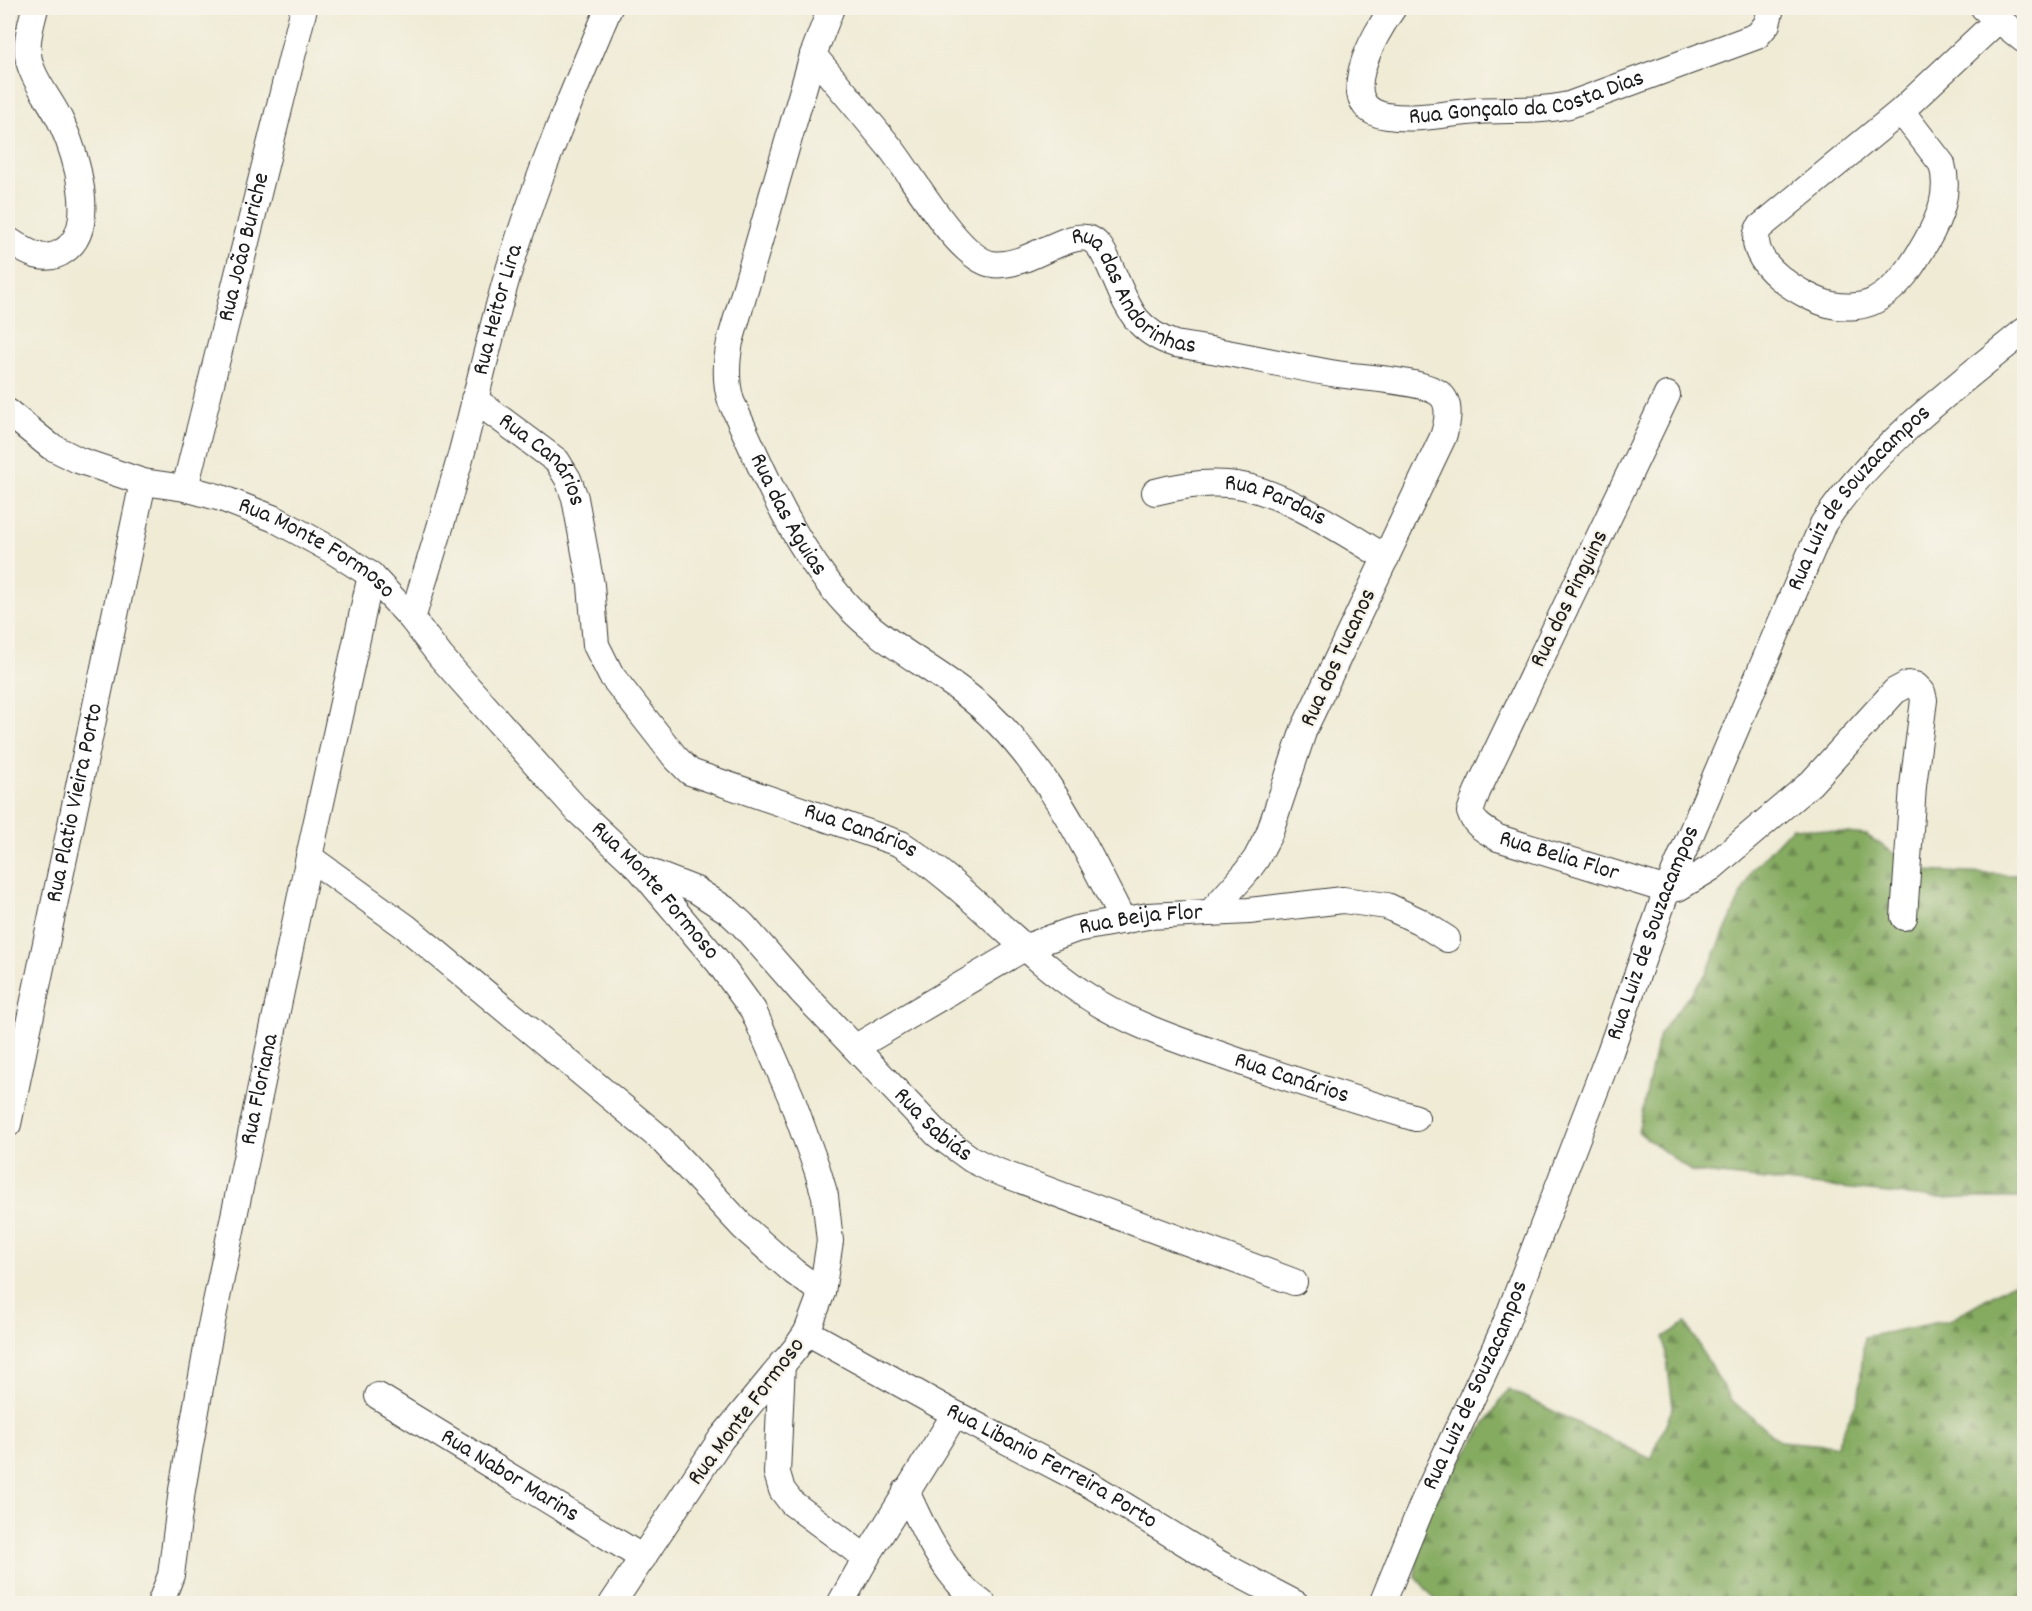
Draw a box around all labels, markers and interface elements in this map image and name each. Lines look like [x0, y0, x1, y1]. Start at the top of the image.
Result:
street label: Rua Gonçalo da Costa Dias [1408, 62, 1649, 135]
street label: Rua João Buriche [210, 169, 280, 325]
street label: Rua das Andorinhas [1069, 220, 1199, 364]
street label: Rua Heitor Lira [465, 239, 533, 379]
street label: Rua Luiz de Souzacampos [1779, 397, 1939, 596]
street label: Rua Canários [491, 405, 593, 509]
street label: Rua das Águias [740, 448, 835, 584]
street label: Rua Pardais [1223, 467, 1332, 536]
street label: Rua Monte Formoso [233, 489, 403, 607]
street label: Rua dos Pinguins [1522, 525, 1618, 673]
street label: Rua dos Tucanos [1292, 583, 1386, 733]
street label: Rua Platio Vieira Porto [38, 700, 113, 906]
street label: Rua Canários [799, 795, 925, 868]
street label: Rua Monte Formoso [583, 814, 727, 968]
street label: Rua Luiz de Souzacampos [1598, 821, 1709, 1045]
street label: Rua Belia Flor [1495, 822, 1623, 891]
street label: Rua Beija Flor [1076, 896, 1203, 945]
street label: Rua Floriana [232, 1030, 289, 1148]
street label: Rua Canários [1229, 1044, 1353, 1113]
street label: Rua Sabiás [885, 1080, 979, 1171]
street label: Rua Luiz de Souzacampos [1414, 1276, 1538, 1496]
street label: Rua Monte Formoso [680, 1331, 814, 1493]
street label: Rua Libanio Ferreira Porto [940, 1395, 1163, 1538]
street label: Rua Nabor Marins [433, 1421, 585, 1532]

